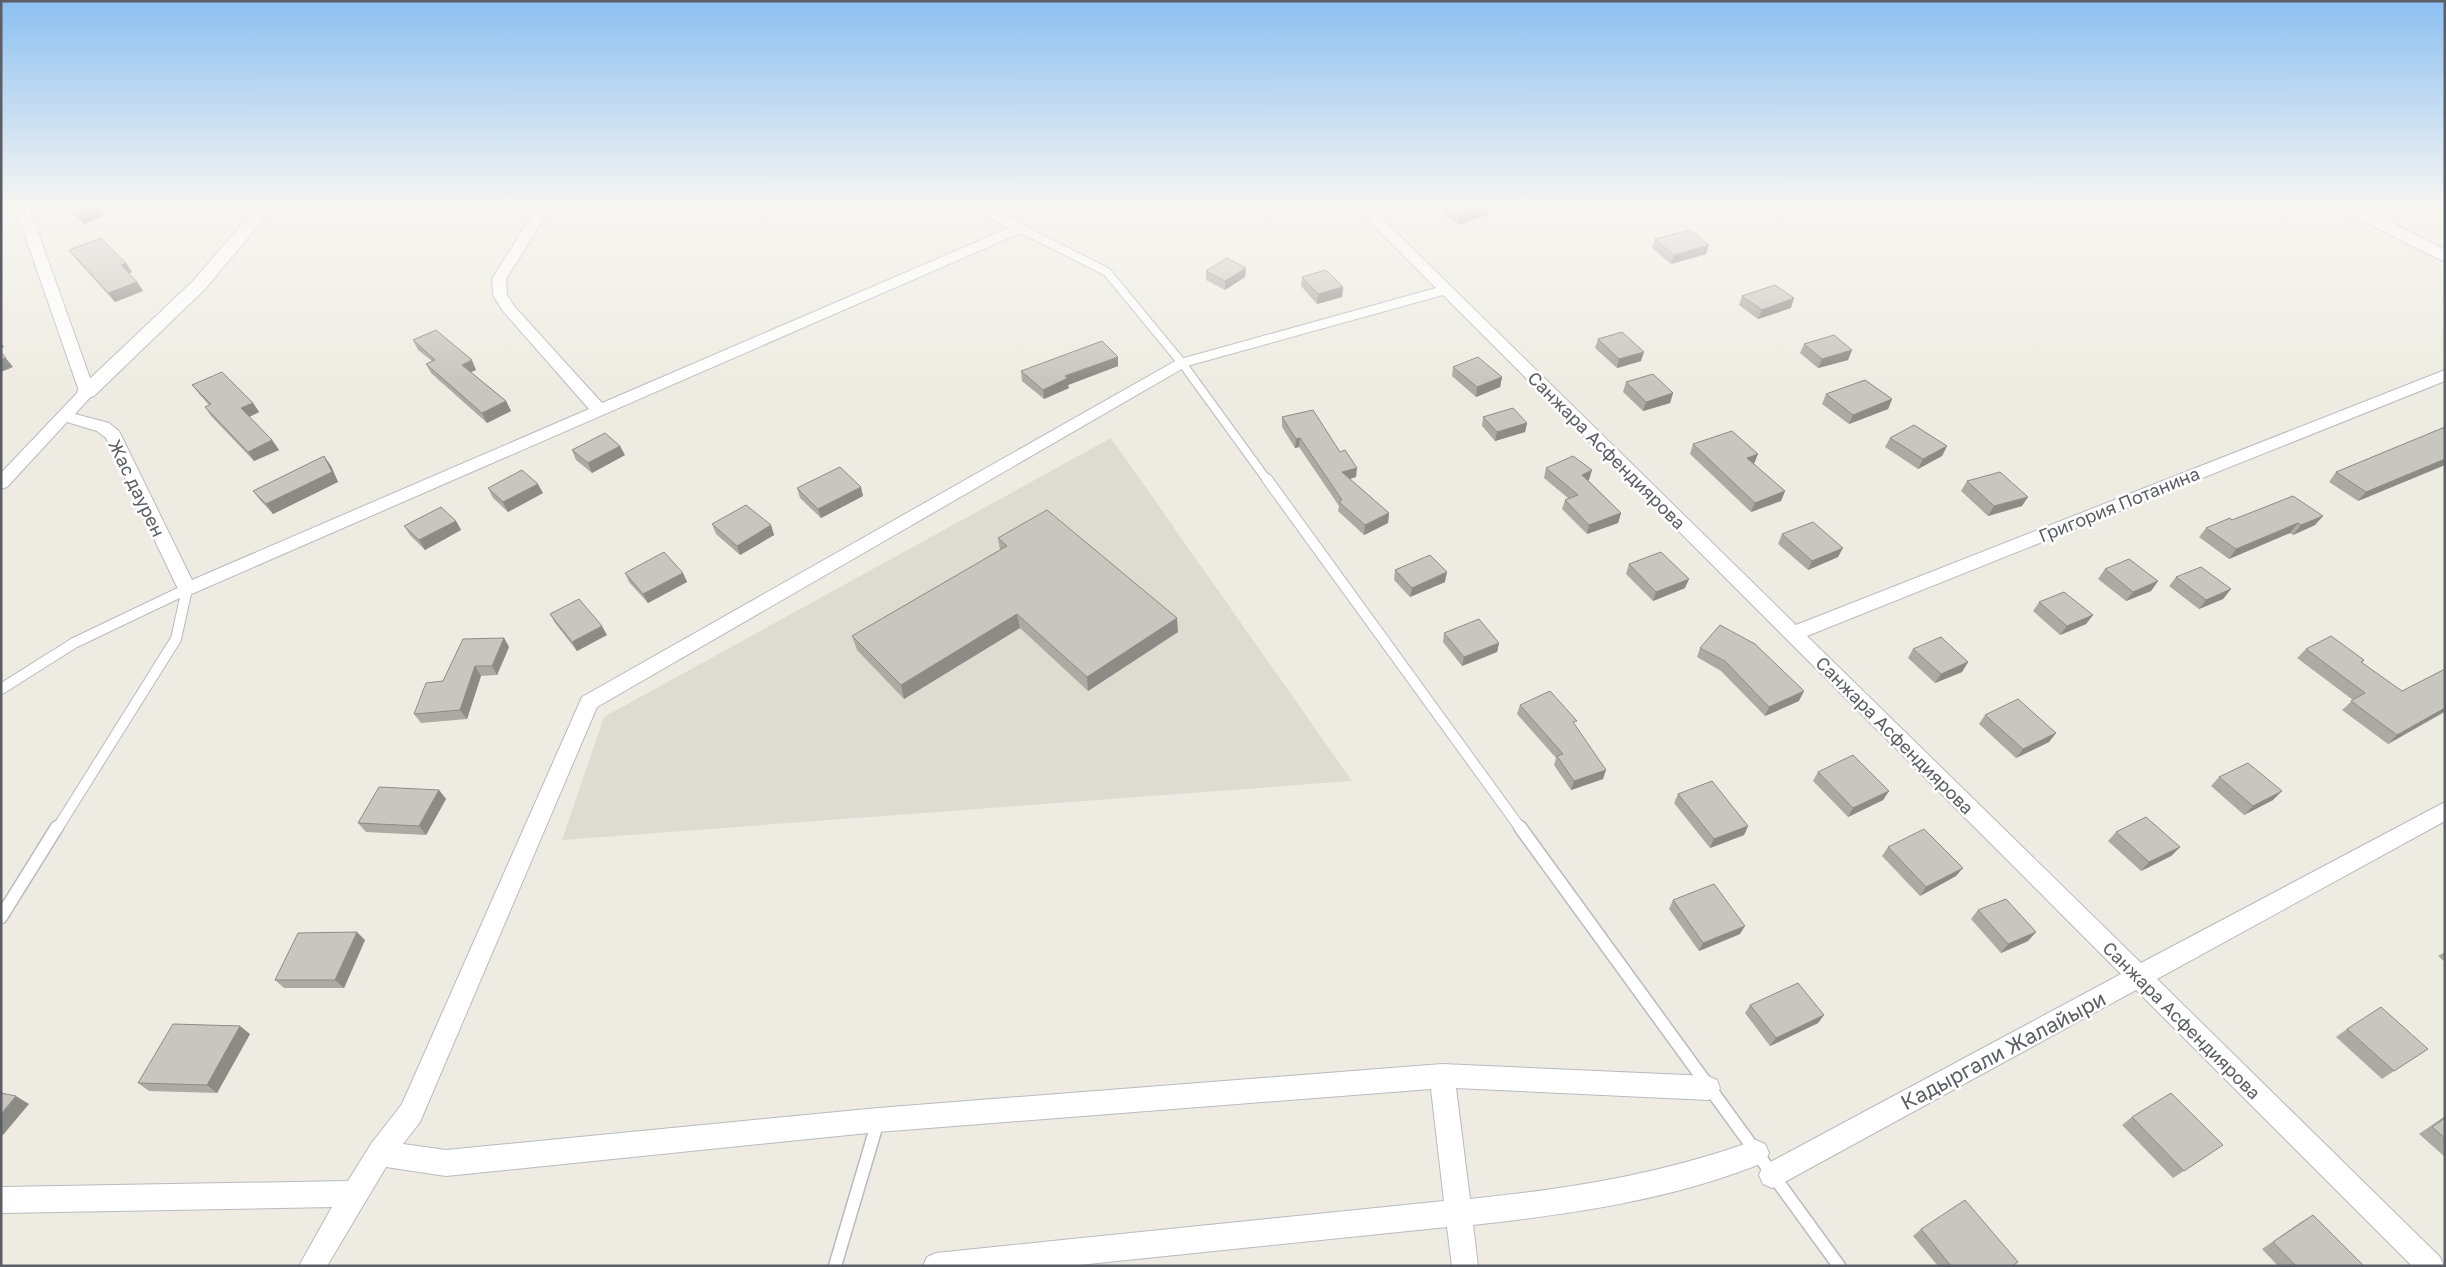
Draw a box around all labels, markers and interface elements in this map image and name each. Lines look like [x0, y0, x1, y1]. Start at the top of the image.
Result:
street label: Санжара Асфендиярова [1523, 366, 1691, 534]
street label: Жас даурен [104, 436, 170, 540]
street label: Григория Потанина [2035, 462, 2203, 546]
street label: Санжара Асфендиярова [1811, 651, 1979, 819]
street label: Санжара Асфендиярова [2098, 936, 2266, 1104]
street label: Кадыргали Жалайыри [1896, 985, 2110, 1115]

